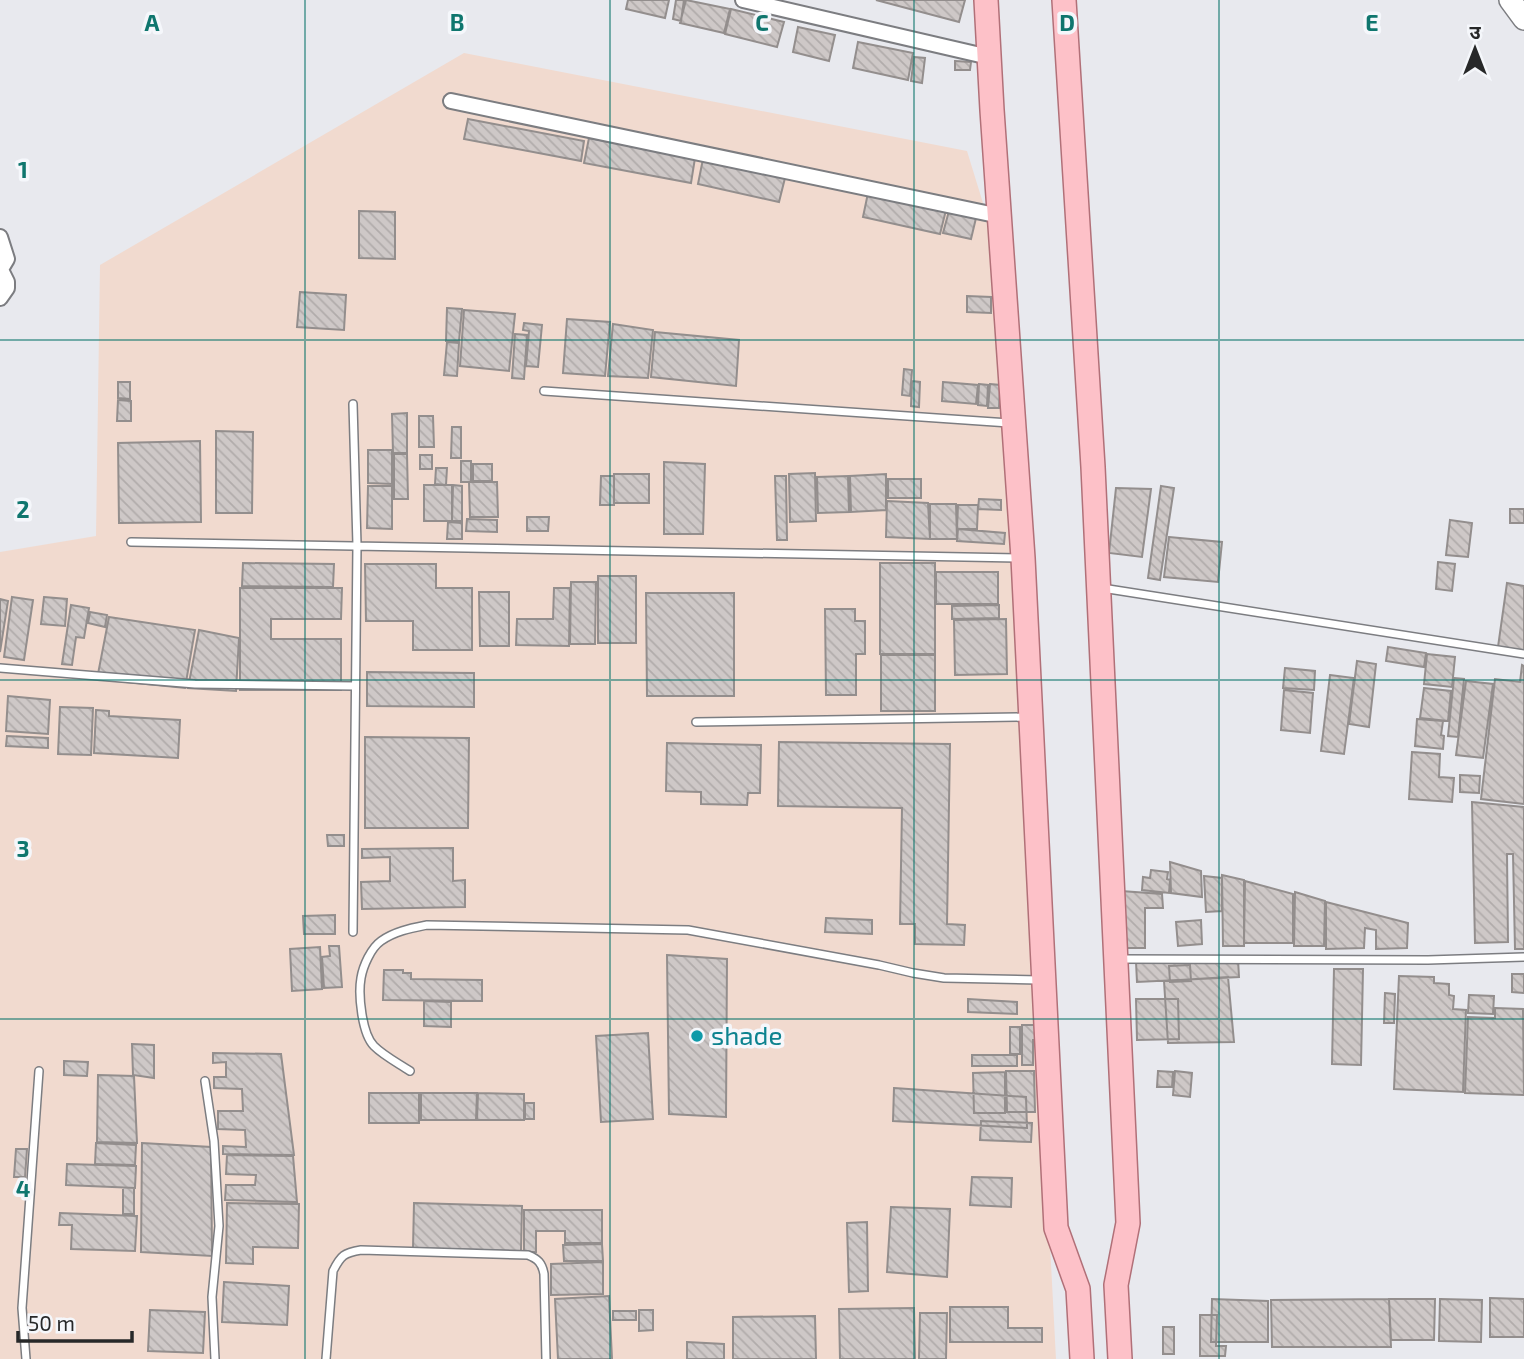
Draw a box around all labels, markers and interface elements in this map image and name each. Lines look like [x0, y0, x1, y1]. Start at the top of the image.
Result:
text: A [144, 8, 160, 36]
text: B [450, 8, 464, 36]
text: C [755, 8, 769, 36]
text: D [1059, 8, 1075, 36]
text: E [1365, 8, 1379, 36]
north arrow [1440, 14, 1510, 84]
text: उ [1469, 20, 1481, 43]
text: 1 [18, 155, 28, 183]
text: 2 [16, 495, 30, 523]
text: 3 [16, 834, 30, 862]
place label: shade [711, 1019, 782, 1050]
marker: shade [689, 1028, 705, 1044]
text: 4 [16, 1174, 30, 1202]
scale bar [18, 1300, 131, 1344]
text: 50 m [28, 1310, 75, 1335]

